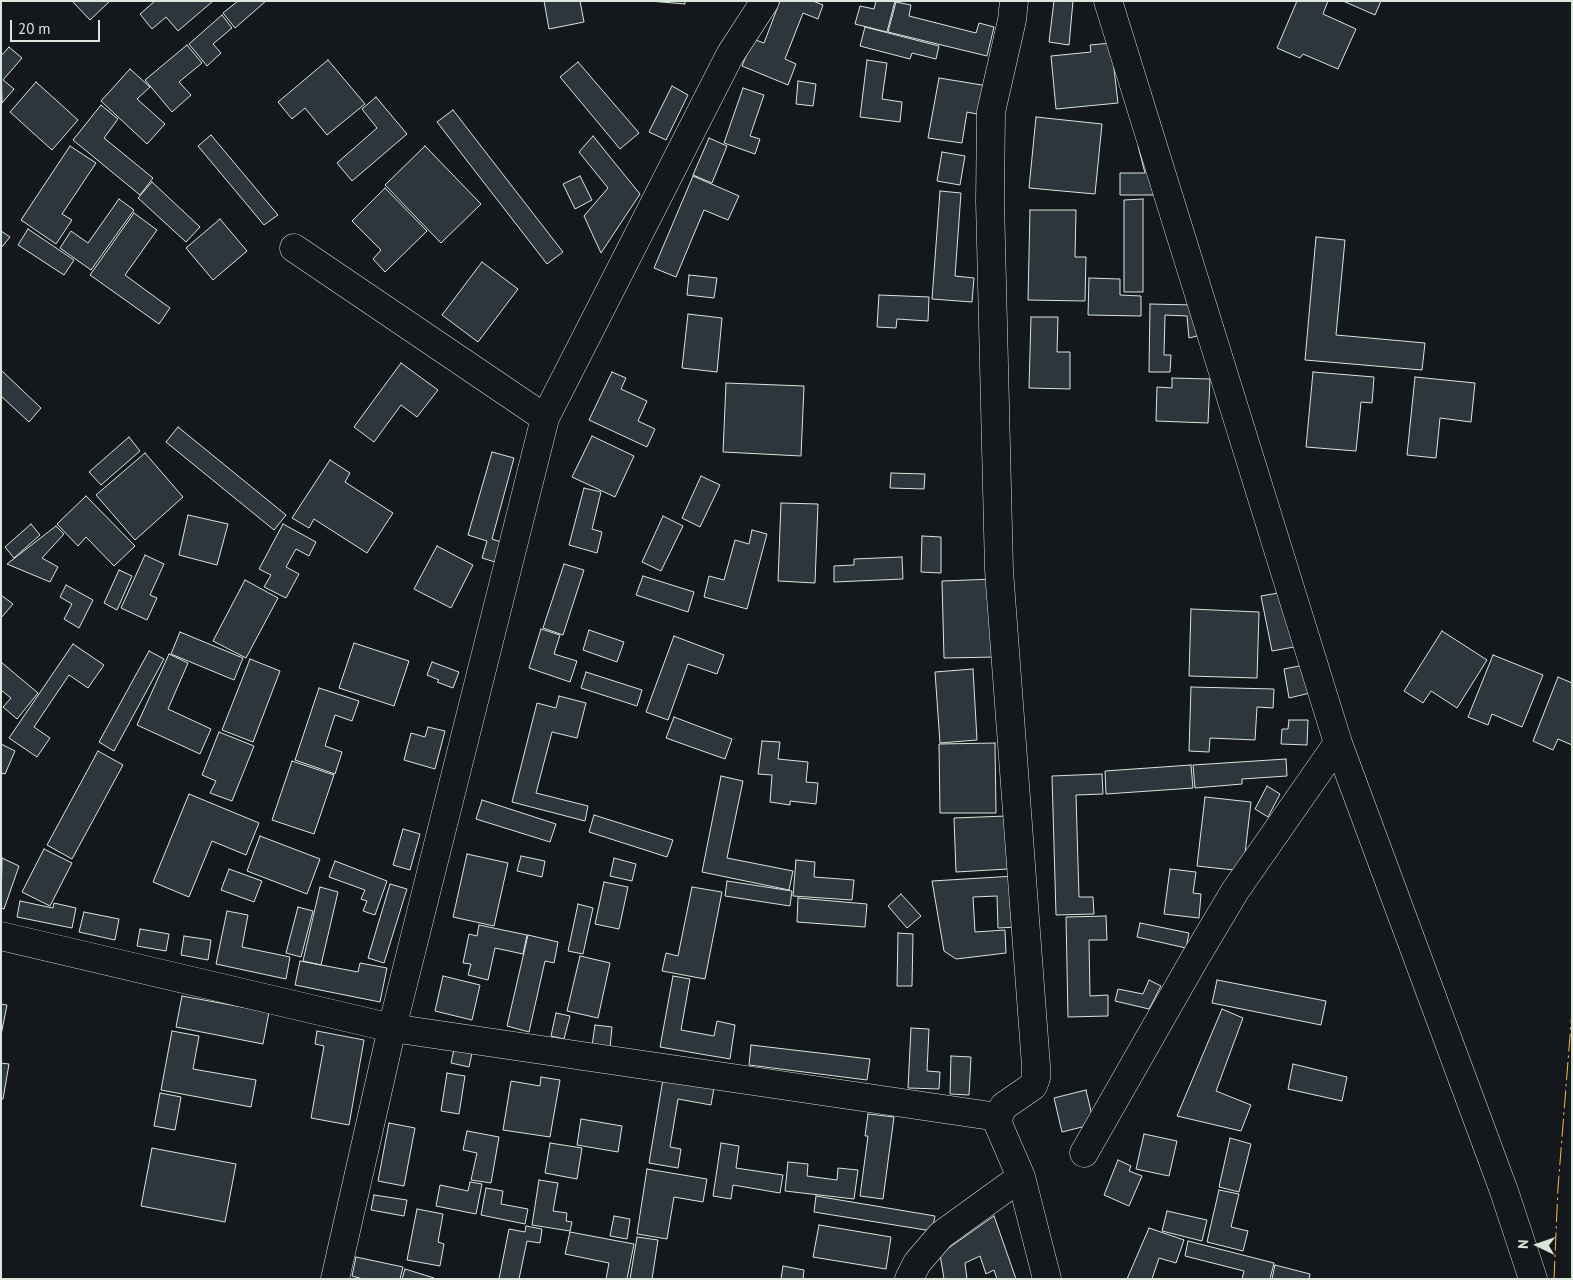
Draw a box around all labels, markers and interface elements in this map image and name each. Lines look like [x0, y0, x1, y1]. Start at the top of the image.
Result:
scale bar [12, 10, 102, 42]
text: 20 m [18, 19, 51, 38]
north arrow [1513, 1220, 1563, 1270]
text: N [1514, 1239, 1532, 1249]

